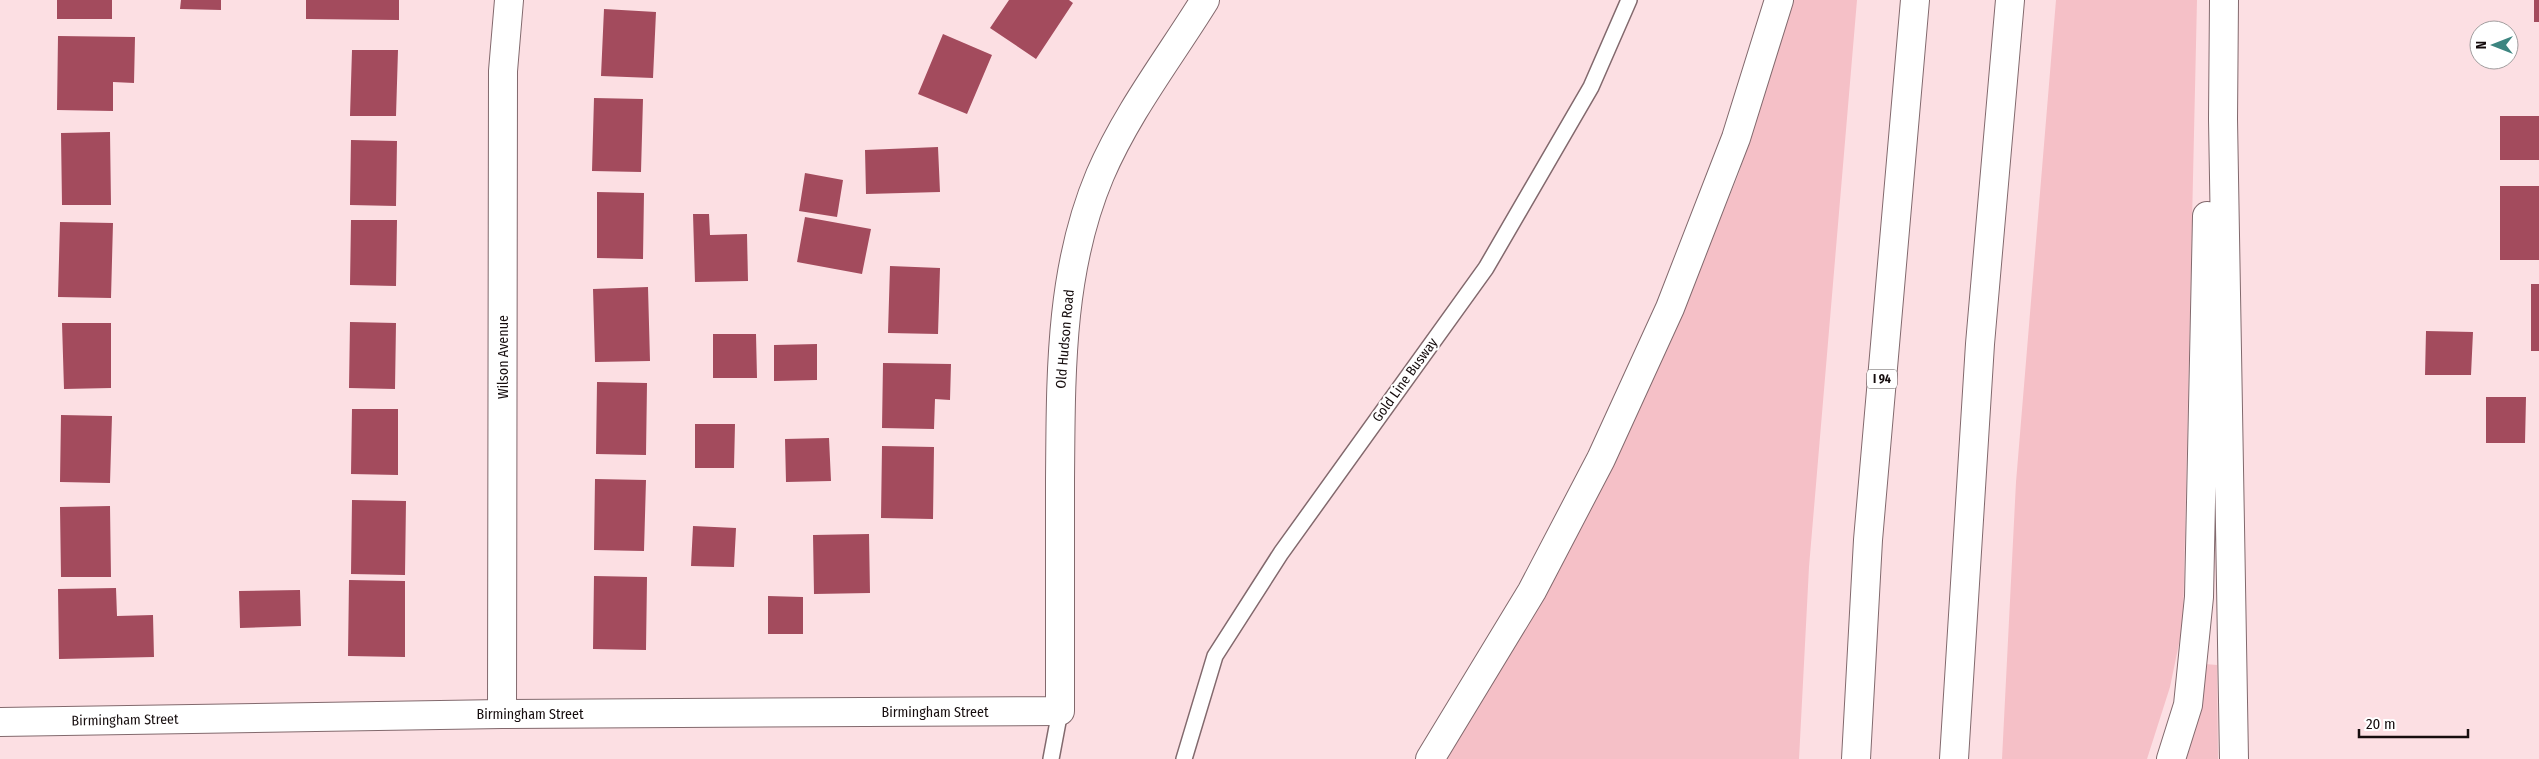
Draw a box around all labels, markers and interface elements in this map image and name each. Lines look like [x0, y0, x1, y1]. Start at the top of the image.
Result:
north arrow [2469, 20, 2519, 70]
text: N [2473, 41, 2490, 49]
street label: Old Hudson Road [1052, 289, 1078, 389]
street label: Wilson Avenue [495, 315, 512, 399]
street label: Gold Line Busway [1369, 334, 1442, 425]
road number: I 94 [1867, 369, 1897, 388]
street label: Birmingham Street [881, 704, 989, 721]
street label: Birmingham Street [476, 706, 584, 723]
scale bar [2359, 706, 2468, 738]
street label: Birmingham Street [71, 711, 179, 729]
text: 20 m [2366, 715, 2396, 733]

